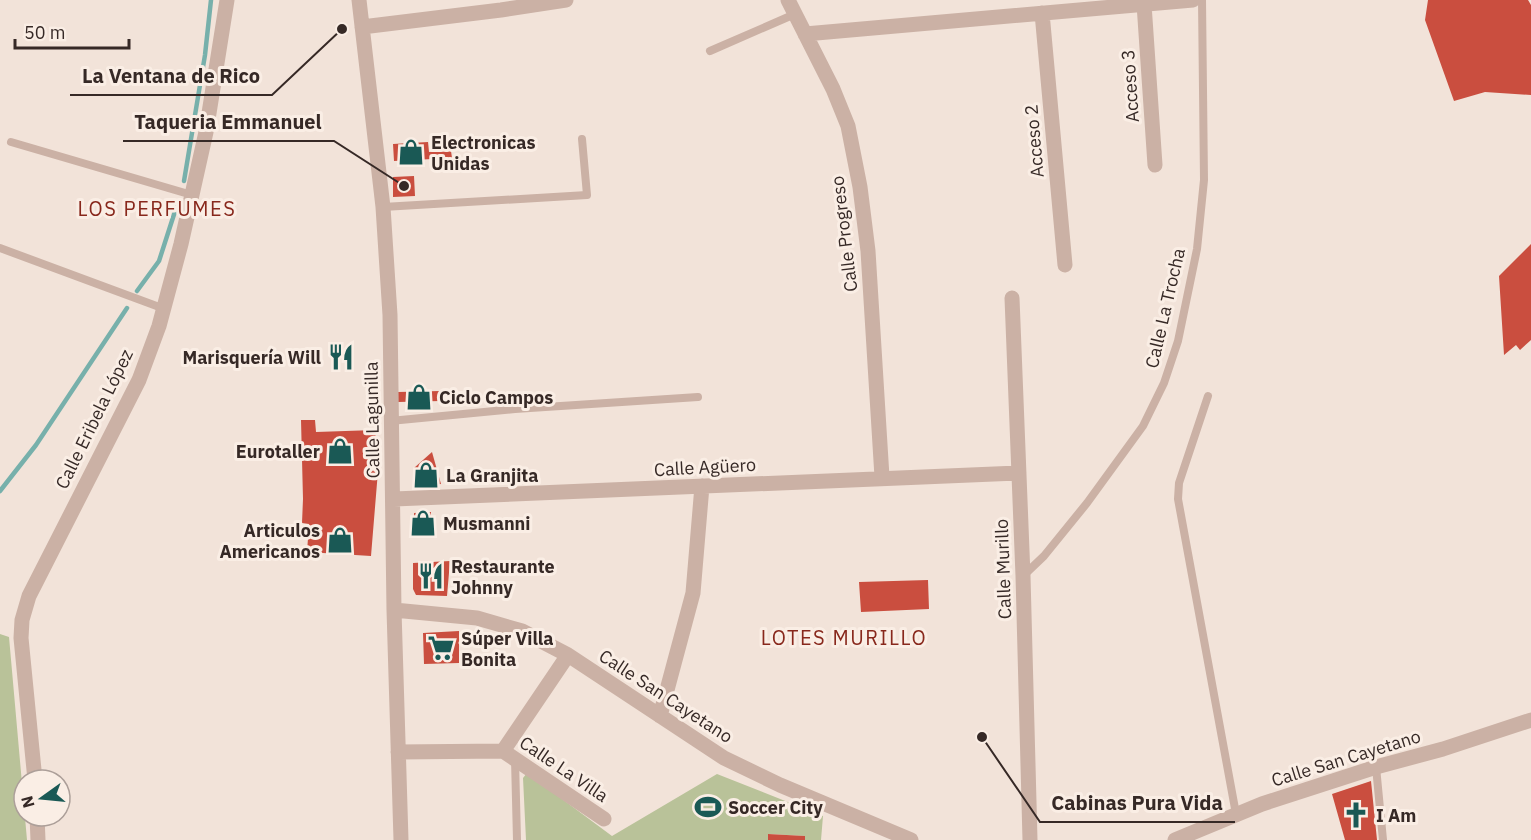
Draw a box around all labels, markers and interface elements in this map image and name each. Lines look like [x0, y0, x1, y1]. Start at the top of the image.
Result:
scale bar [15, 12, 129, 50]
text: 50 m [24, 21, 66, 44]
street label: Acceso 3 [1116, 49, 1144, 123]
callout: La Ventana de Rico [70, 57, 272, 95]
text: La Ventana de Rico [82, 62, 260, 89]
callout: Taqueria Emmanuel [123, 103, 334, 141]
street label: Acceso 2 [1019, 104, 1049, 178]
text: Taqueria Emmanuel [134, 108, 322, 135]
place label: Electronicas Unidas [431, 131, 536, 175]
shop icon: Electronicas Unidas [396, 137, 426, 167]
street label: Calle Progreso [825, 175, 863, 293]
district label: LOS PERFUMES [78, 195, 236, 222]
street label: Calle La Trocha [1140, 245, 1190, 370]
restaurant icon: Marisquería Will [326, 342, 356, 372]
street label: Calle Eribela López [50, 345, 138, 493]
place label: Marisquería Will [182, 346, 322, 369]
street label: Calle Lagunilla [359, 361, 385, 479]
shop icon: Ciclo Campos [404, 382, 434, 412]
place label: Ciclo Campos [439, 386, 553, 409]
shop icon: Eurotaller [325, 436, 355, 466]
place label: Eurotaller [236, 440, 320, 463]
street label: Calle Agüero [653, 453, 757, 481]
shop icon: La Granjita [411, 460, 441, 490]
place label: La Granjita [446, 464, 538, 487]
shop icon: Musmanni [408, 508, 438, 538]
place label: Musmanni [443, 512, 530, 535]
street label: Calle Murillo [990, 518, 1016, 620]
place label: Articulos Americanos [220, 519, 320, 563]
shop icon: Articulos Americanos [325, 525, 355, 555]
place label: Restaurante Johnny [451, 555, 555, 599]
restaurant icon: Restaurante Johnny [416, 561, 446, 591]
district label: LOTES MURILLO [761, 624, 927, 651]
place label: Súper Villa Bonita [461, 627, 553, 671]
supermarket icon: Súper Villa Bonita [426, 633, 456, 663]
street label: Calle San Cayetano [595, 644, 737, 748]
street label: Calle San Cayetano [1269, 724, 1423, 792]
street label: Calle La Villa [515, 731, 613, 807]
north arrow [12, 768, 72, 828]
callout: Cabinas Pura Vida [1040, 784, 1235, 822]
text: Cabinas Pura Vida [1051, 789, 1223, 816]
sports icon: Soccer City [693, 792, 723, 822]
text: N [16, 794, 39, 810]
place label: Soccer City [728, 796, 823, 819]
church icon: I Am [1341, 800, 1371, 830]
place label: I Am [1376, 804, 1416, 827]

